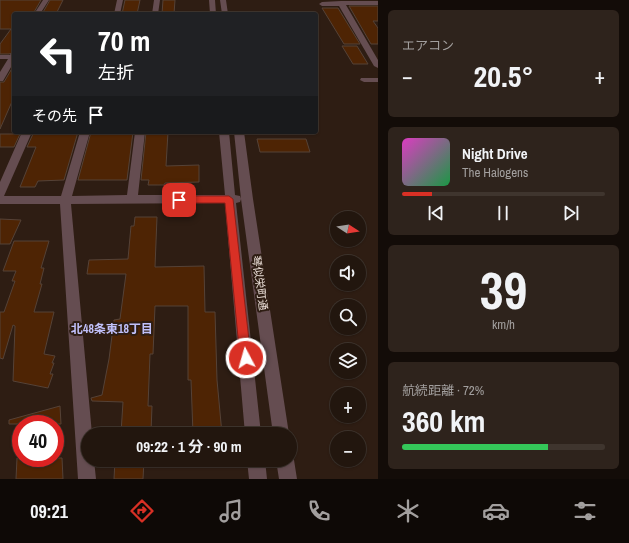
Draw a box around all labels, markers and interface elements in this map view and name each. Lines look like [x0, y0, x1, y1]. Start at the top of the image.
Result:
text: 70 m [98, 22, 150, 60]
icon: left [32, 28, 84, 80]
text: エアコン [402, 37, 454, 54]
text: 20.5° [474, 56, 533, 96]
text: 左折 [98, 60, 134, 85]
text: − [402, 61, 413, 91]
text: + [594, 61, 605, 91]
icon: arrive [85, 104, 107, 126]
text: その先 [32, 105, 77, 126]
text: Night Drive [462, 143, 528, 164]
text: The Halogens [462, 164, 528, 181]
pin [162, 183, 196, 217]
icon: arrive [168, 189, 190, 211]
icon: previous [425, 202, 447, 224]
icon: pause [492, 202, 514, 224]
icon: next [560, 202, 582, 224]
north arrow [330, 211, 366, 247]
map controls [330, 211, 366, 467]
street label: 琴似栄町通 [249, 255, 271, 311]
button: sound [330, 255, 366, 291]
text: 39 [480, 255, 527, 325]
button: search [330, 299, 366, 335]
text: km/h [492, 316, 515, 333]
district label: 北48条東18丁目 [71, 321, 153, 337]
position arrow [225, 337, 267, 379]
button: layers [330, 343, 366, 379]
text: 航続距離 · 72% [402, 382, 484, 399]
button: + [330, 387, 366, 423]
text: 360 km [402, 401, 485, 441]
speed limit sign: 40 [12, 415, 64, 467]
button: − [330, 431, 366, 467]
text: 09:22 · 1 分 · 90 m [136, 436, 242, 457]
icon: directions [128, 497, 156, 525]
icon: music [217, 497, 245, 525]
icon: phone [305, 497, 333, 525]
icon: climate [394, 497, 422, 525]
icon: car [482, 497, 510, 525]
icon: filters [571, 497, 599, 525]
text: 09:21 [30, 499, 68, 524]

